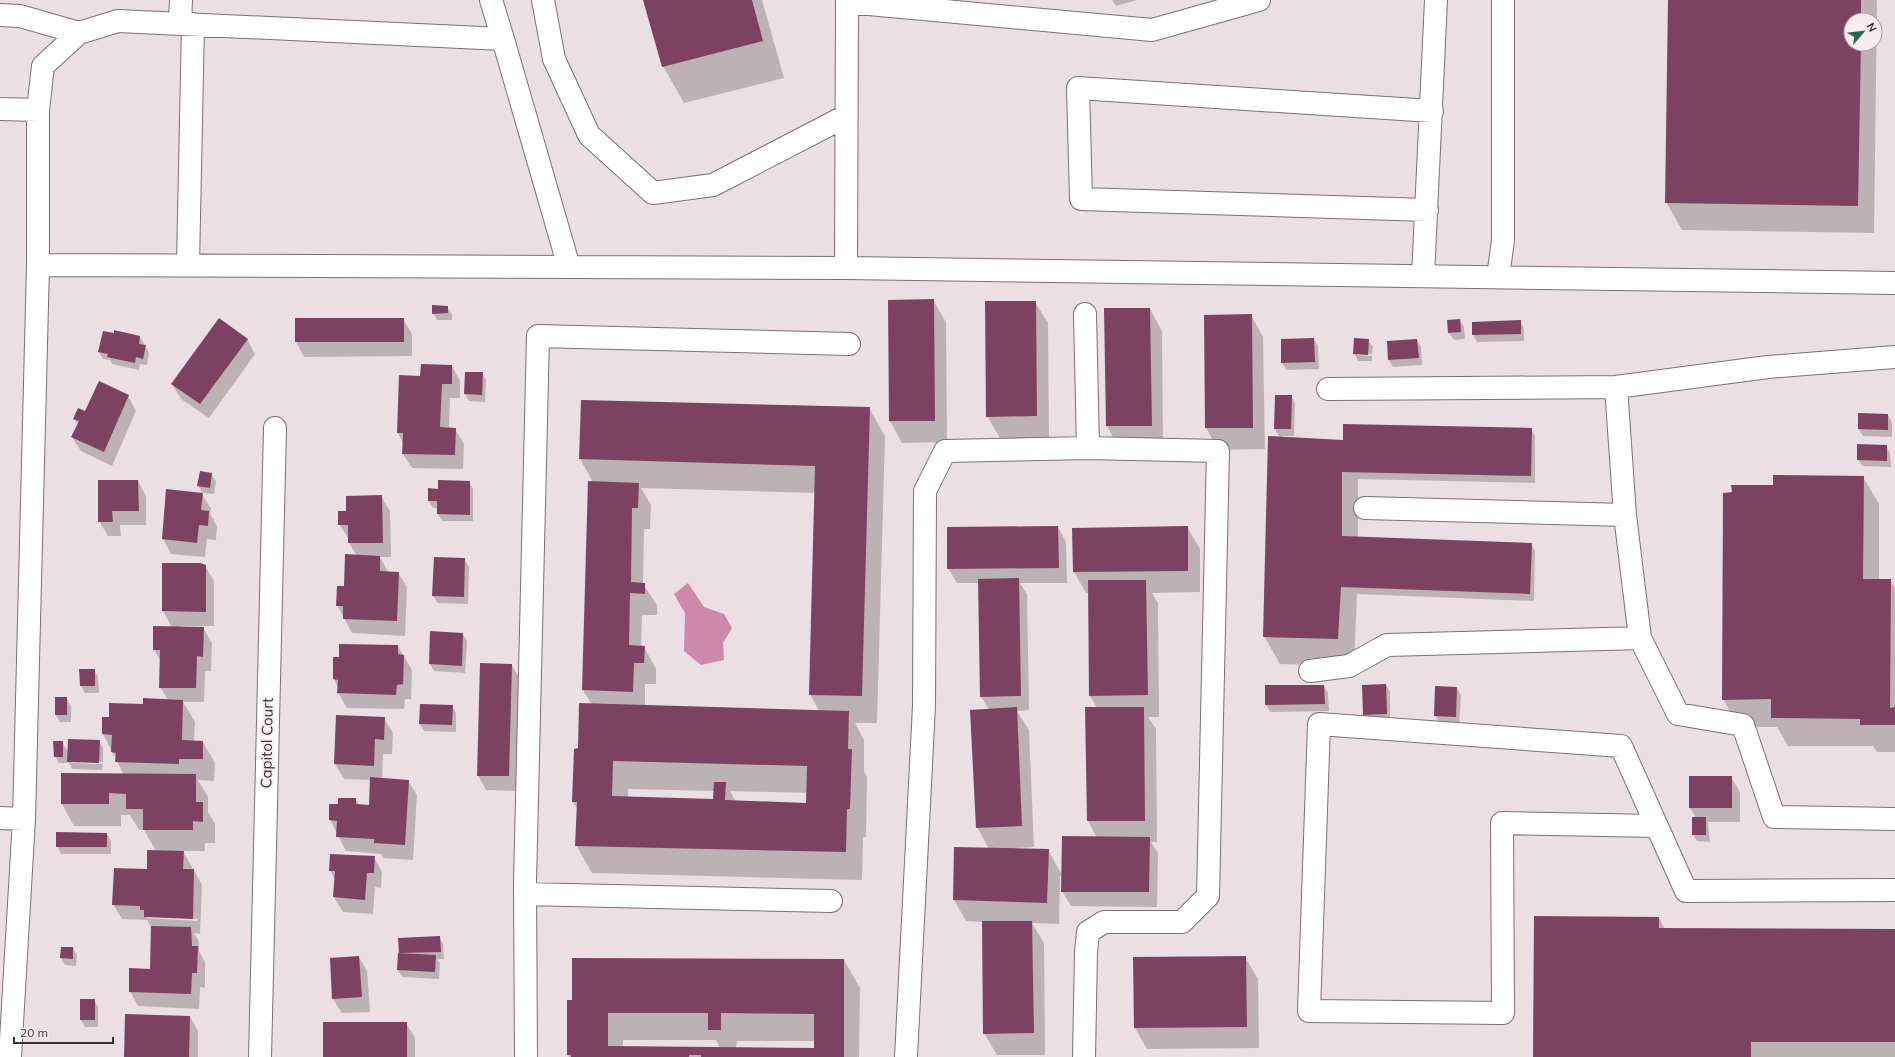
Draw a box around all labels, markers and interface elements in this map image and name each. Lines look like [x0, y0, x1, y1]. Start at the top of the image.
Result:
north arrow [1843, 12, 1883, 52]
text: N [1864, 20, 1880, 34]
street label: Capitol Court [256, 697, 277, 789]
scale bar [14, 1019, 113, 1045]
text: 20 m [20, 1025, 48, 1040]

